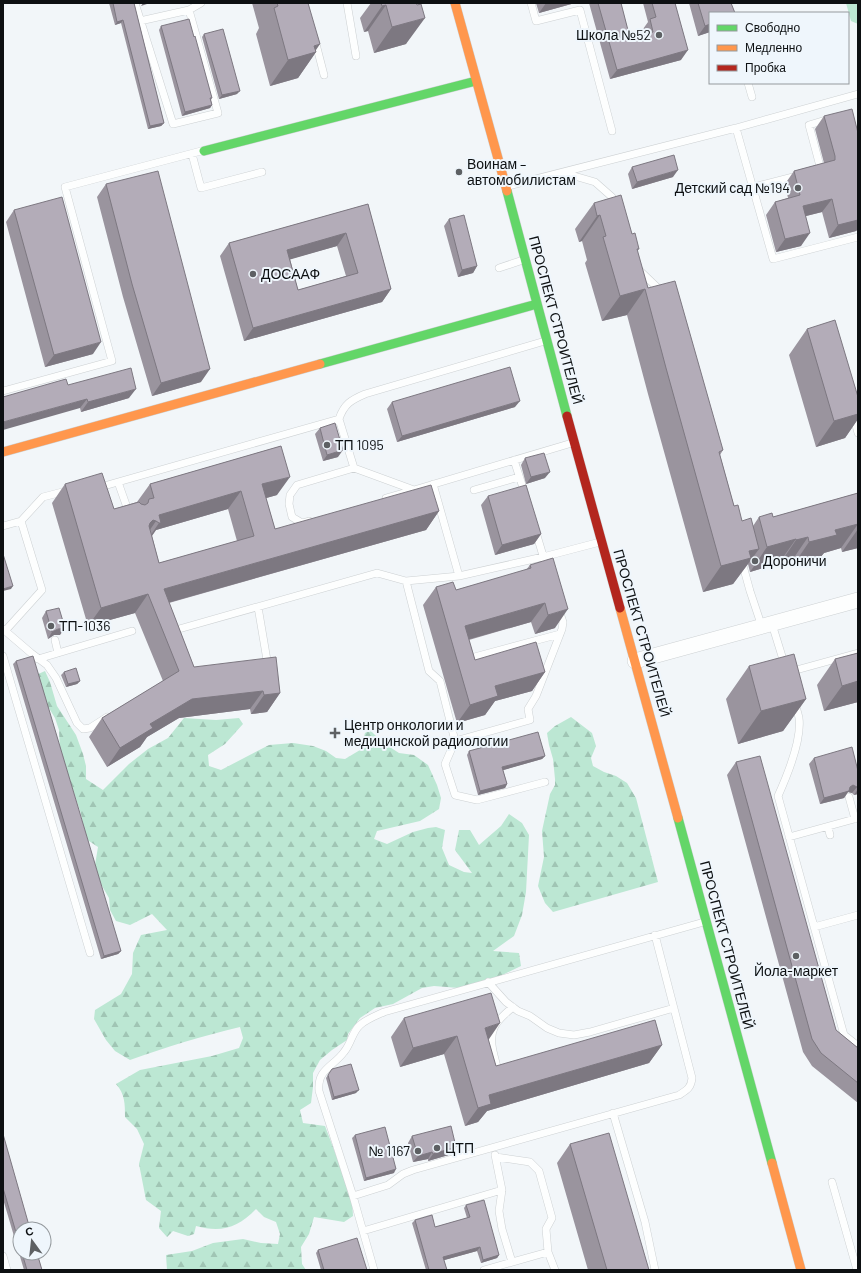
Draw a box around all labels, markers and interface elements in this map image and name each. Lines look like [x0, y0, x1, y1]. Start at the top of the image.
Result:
legend [709, 12, 849, 84]
text: Свободно [745, 20, 800, 35]
place label: Школа №52 [576, 26, 651, 43]
marker: Школа №52 [654, 30, 664, 40]
text: Медленно [745, 40, 802, 55]
text: Пробка [745, 60, 786, 75]
place label: Воинам – автомобилистам [467, 155, 576, 188]
marker: Воинам – автомобилистам [454, 167, 464, 177]
place label: Детский сад №194 [675, 179, 790, 196]
marker: Детский сад №194 [793, 183, 803, 193]
street label: ПРОСПЕКТ СТРОИТЕЛЕЙ [526, 234, 587, 406]
place label: ДОСААФ [261, 265, 320, 282]
marker: ДОСААФ [248, 269, 258, 279]
place label: ТП 1095 [335, 436, 384, 453]
marker: ТП 1095 [322, 440, 332, 450]
street label: ПРОСПЕКТ СТРОИТЕЛЕЙ [610, 547, 675, 719]
place label: Дороничи [763, 552, 827, 569]
marker: Дороничи [750, 556, 760, 566]
place label: ТП-1036 [59, 617, 110, 634]
marker: ТП-1036 [46, 621, 56, 631]
place label: Центр онкологии и медицинской радиологии [344, 716, 508, 749]
marker: Центр онкологии и медицинской радиологии [329, 727, 341, 739]
street label: ПРОСПЕКТ СТРОИТЕЛЕЙ [697, 859, 758, 1031]
marker: Йола-маркет [791, 951, 801, 961]
place label: Йола-маркет [754, 962, 839, 979]
place label: ЦТП [445, 1139, 474, 1156]
place label: № 1167 [369, 1142, 410, 1159]
marker: ЦТП [432, 1143, 442, 1153]
marker: № 1167 [413, 1146, 423, 1156]
north arrow [12, 1221, 52, 1261]
text: С [24, 1224, 35, 1238]

